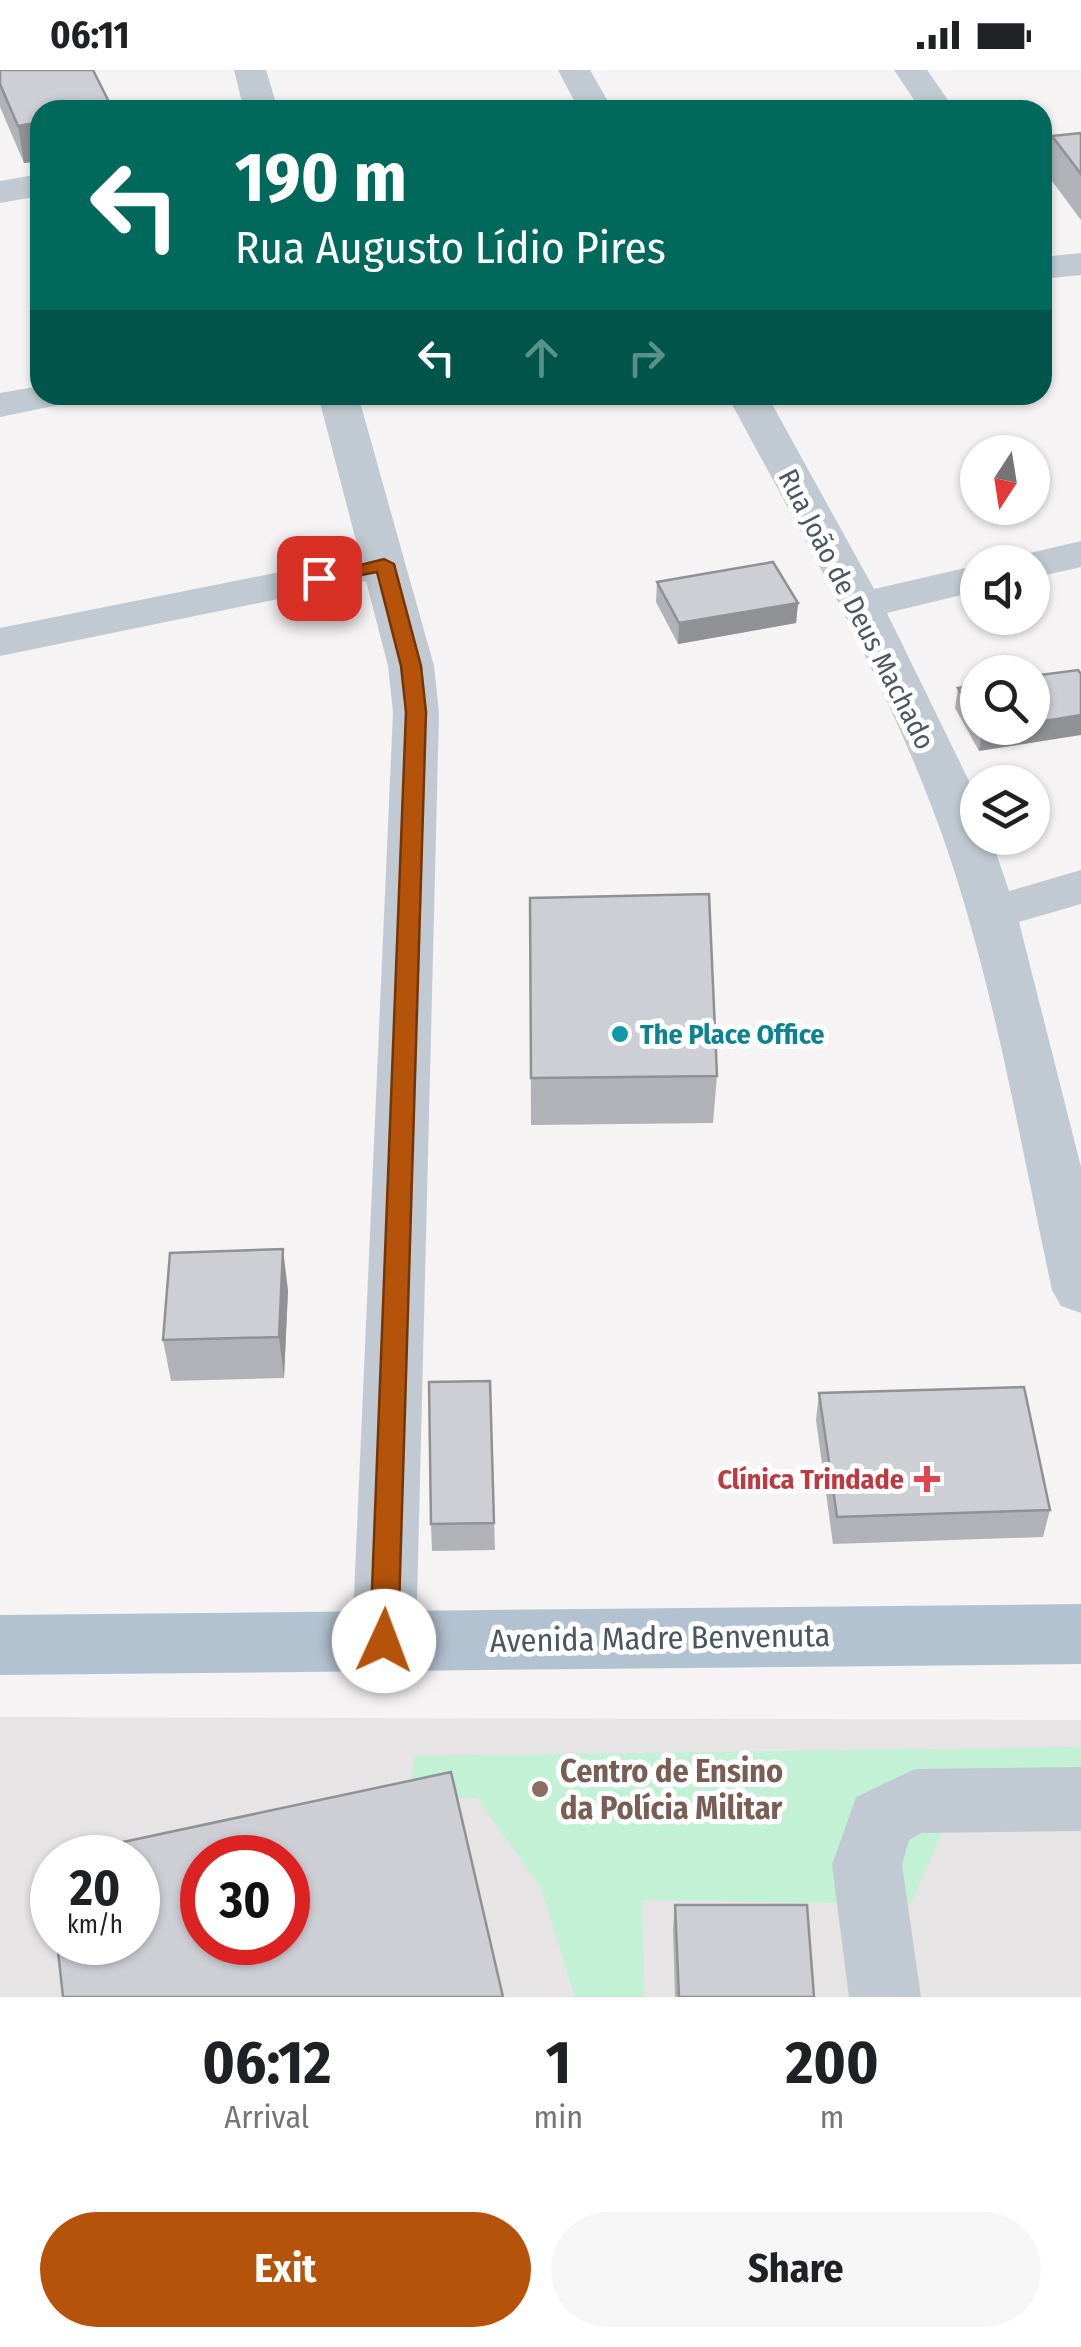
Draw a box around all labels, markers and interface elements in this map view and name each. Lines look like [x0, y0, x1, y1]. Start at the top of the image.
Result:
text: 06:11 [50, 12, 130, 58]
text: 190 m [235, 136, 407, 220]
icon: left [70, 140, 200, 270]
text: Rua Augusto Lídio Pires [235, 221, 666, 275]
icon: left [409, 330, 464, 385]
icon: ahead [514, 330, 569, 385]
icon: right [619, 330, 674, 385]
north arrow [960, 435, 1050, 525]
map controls [960, 435, 1050, 855]
street label: Rua João de Deus Machado [772, 464, 942, 755]
pin [277, 536, 362, 621]
button: sound [960, 545, 1050, 635]
icon: arrive [292, 551, 347, 606]
button: search [960, 655, 1050, 745]
button: layers [960, 765, 1050, 855]
place label: The Place Office [640, 1018, 825, 1051]
marker: The Place Office [609, 1023, 631, 1045]
place label: Clínica Trindade [717, 1463, 904, 1496]
marker: Clínica Trindade [914, 1466, 940, 1492]
position arrow [332, 1589, 436, 1693]
street label: Avenida Madre Benvenuta [489, 1616, 831, 1660]
place label: Centro de Ensino da Polícia Militar [560, 1752, 783, 1827]
marker: Centro de Ensino da Polícia Militar [529, 1778, 551, 1800]
speed limit sign: 30 [180, 1835, 310, 1965]
text: 20 [70, 1858, 120, 1918]
text: km/h [67, 1910, 123, 1940]
text: 06:12 [202, 2027, 331, 2099]
text: 1 [546, 2027, 571, 2099]
text: 200 [785, 2027, 879, 2099]
text: Arrival [224, 2098, 309, 2136]
text: min [534, 2098, 583, 2136]
text: m [820, 2098, 844, 2136]
button: Exit [40, 2212, 531, 2327]
button: Share [551, 2212, 1041, 2327]

